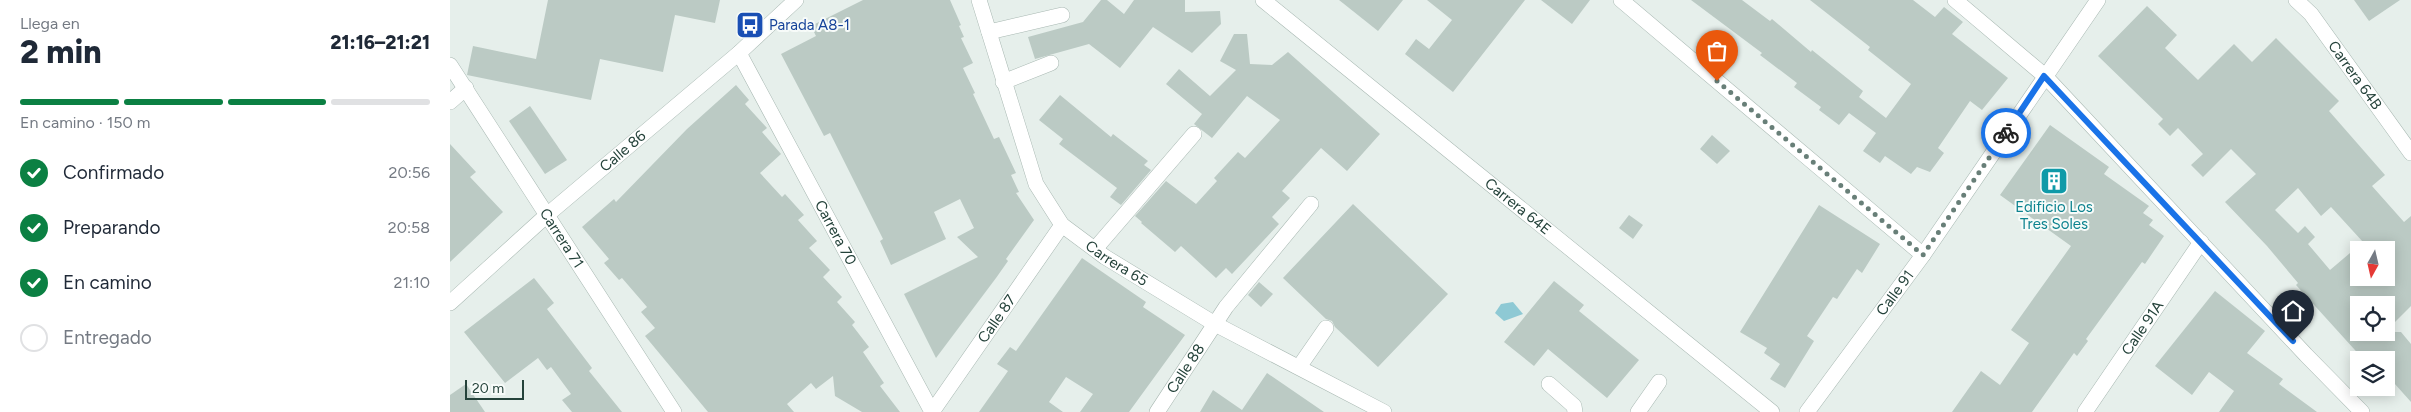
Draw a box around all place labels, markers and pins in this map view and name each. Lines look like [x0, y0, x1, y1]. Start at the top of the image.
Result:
bus stop icon: Parada A8-1 [735, 10, 765, 40]
place label: Parada A8-1 [769, 16, 850, 34]
pin [1696, 30, 1738, 81]
building icon: Edificio Los Tres Soles [2039, 166, 2069, 196]
place label: Edificio Los Tres Soles [2015, 198, 2093, 233]
pin [2272, 290, 2314, 341]

